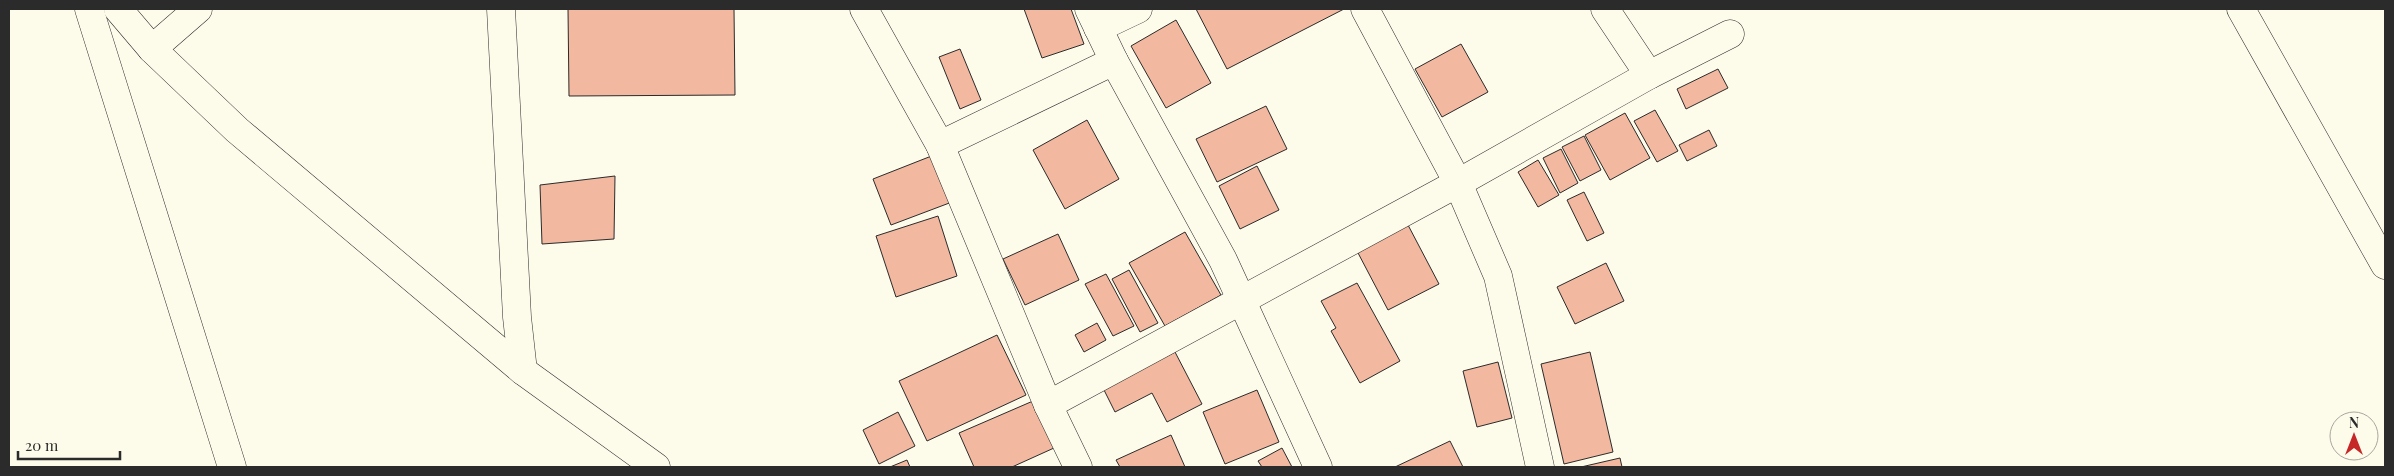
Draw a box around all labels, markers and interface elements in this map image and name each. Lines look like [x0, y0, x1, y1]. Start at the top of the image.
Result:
north arrow [2329, 411, 2379, 461]
text: N [2349, 413, 2359, 432]
scale bar [18, 428, 120, 460]
text: 20 m [25, 435, 59, 455]

